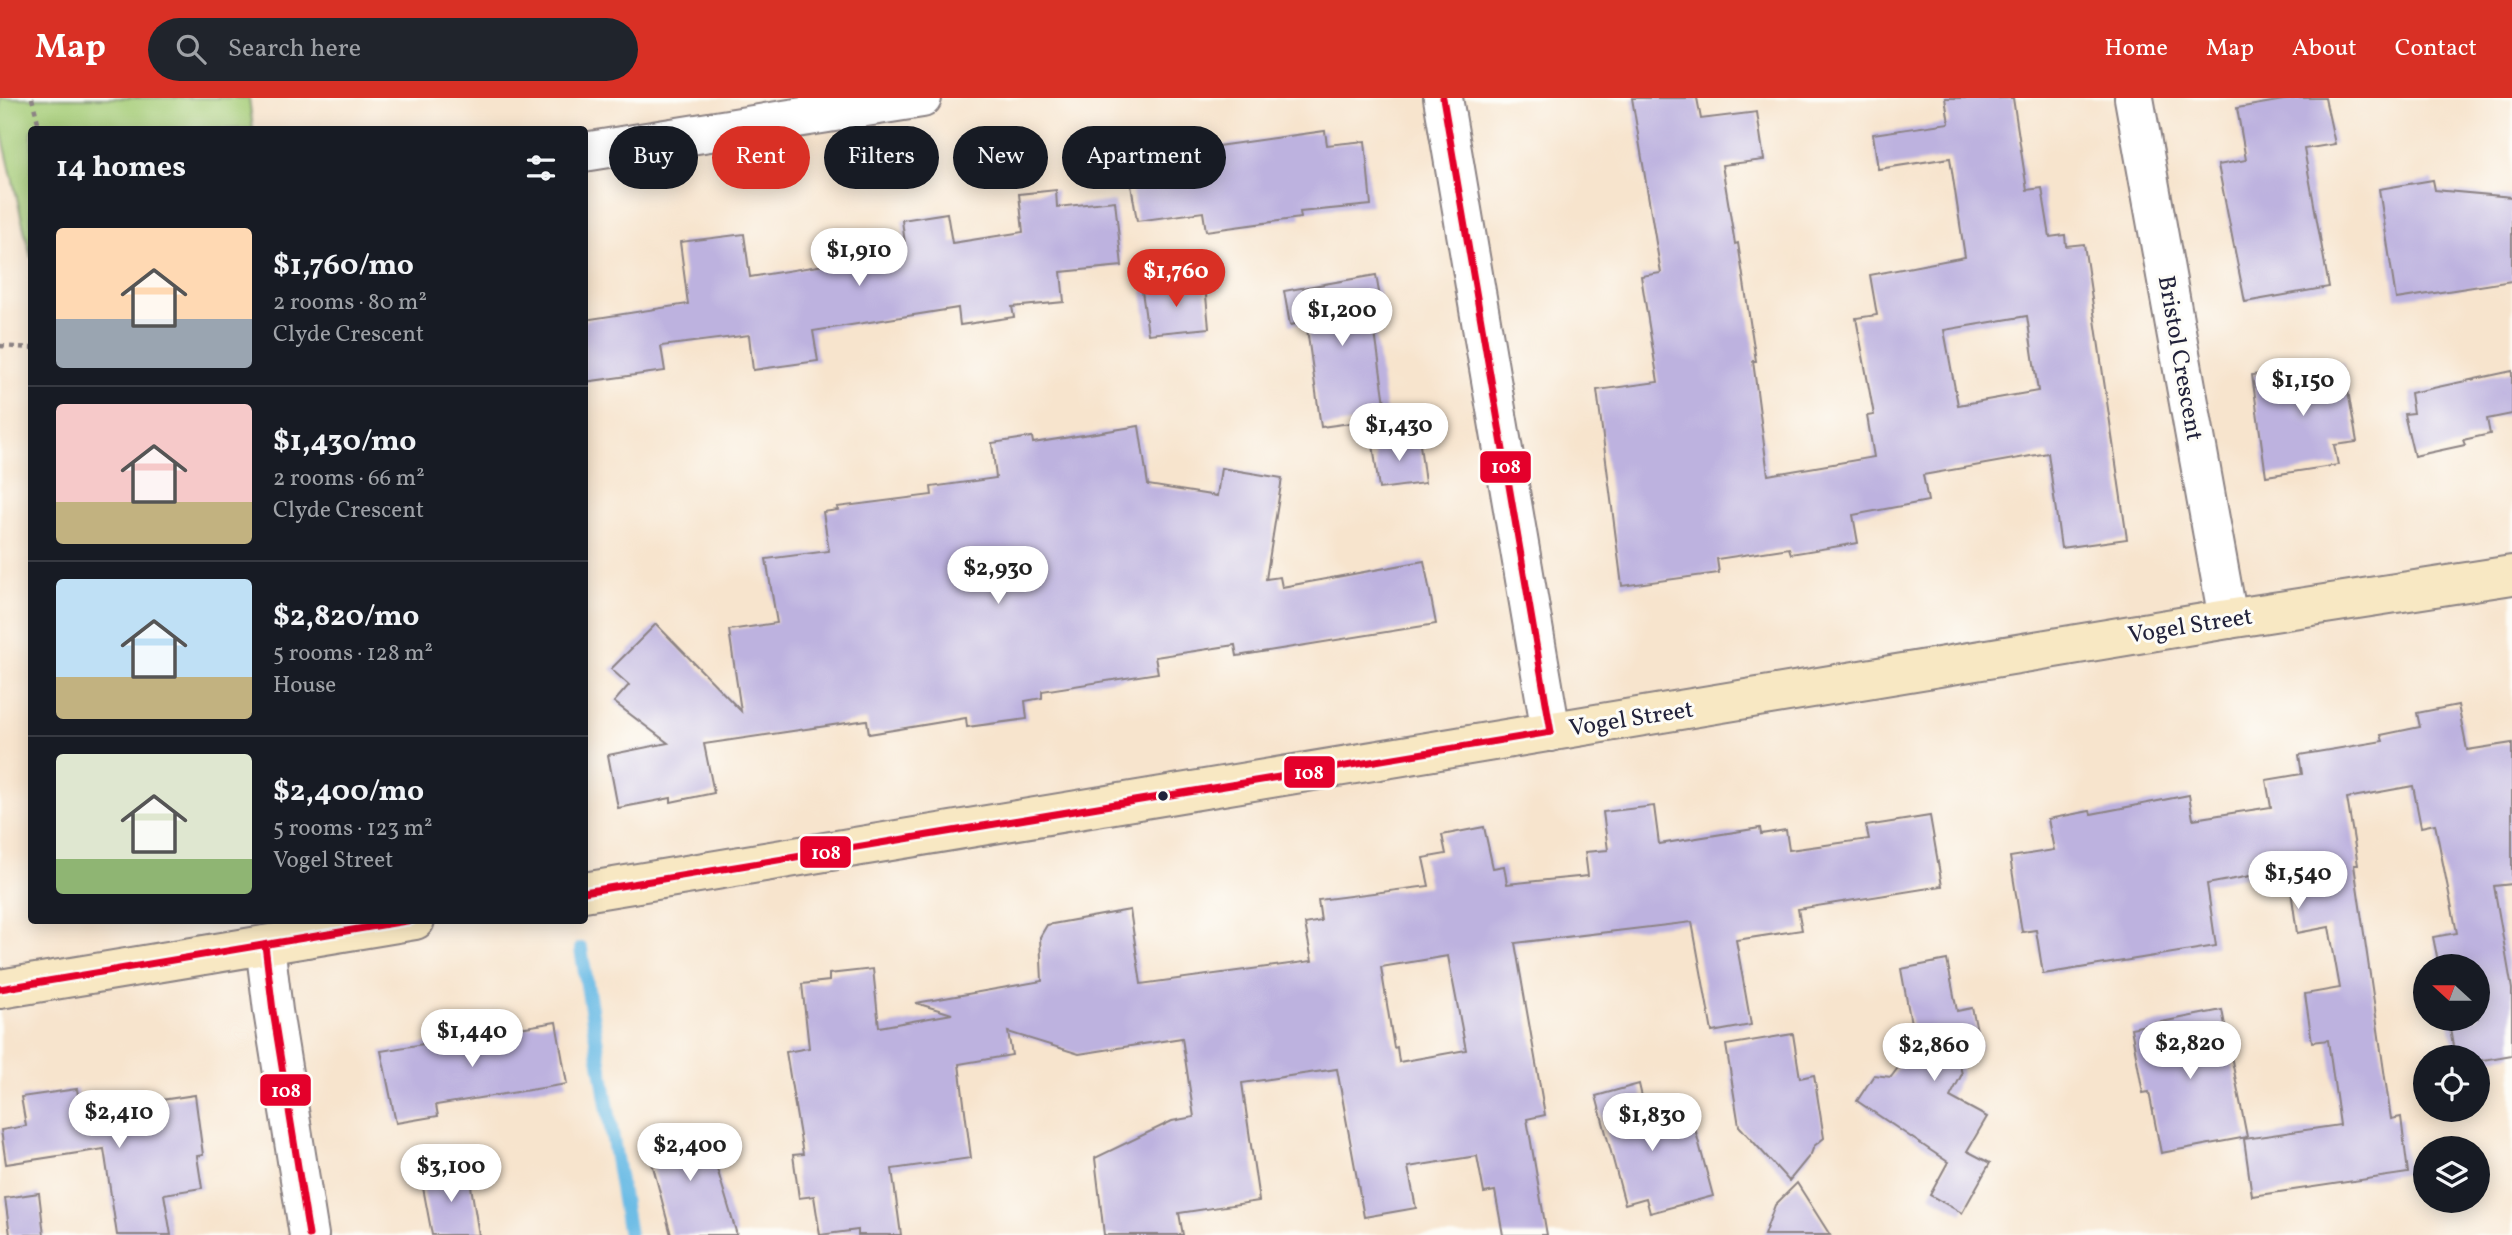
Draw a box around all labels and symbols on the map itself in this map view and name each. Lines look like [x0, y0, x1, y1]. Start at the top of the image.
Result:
pin: $1,910 [802, 228, 916, 288]
pin: $1,760 [1119, 250, 1233, 309]
street label: Bristol Crescent [2148, 273, 2210, 444]
pin: $1,200 [1285, 288, 1399, 348]
pin: $1,150 [2246, 358, 2360, 418]
pin: $1,430 [1342, 404, 1456, 463]
line badge: 108 [1479, 450, 1532, 484]
text: 108 [1491, 455, 1521, 481]
pin: $2,930 [941, 546, 1055, 606]
street label: Vogel Street [2126, 600, 2255, 654]
street label: Vogel Street [1567, 693, 1696, 747]
line badge: 108 [1283, 755, 1336, 789]
text: 108 [1294, 761, 1324, 787]
unlabelled marker [1156, 789, 1170, 803]
line badge: 108 [799, 835, 852, 869]
text: 108 [811, 841, 841, 867]
pin: $1,540 [2241, 852, 2355, 911]
north arrow [2413, 954, 2490, 1031]
pin: $1,440 [415, 1010, 529, 1069]
pin: $2,820 [2133, 1021, 2247, 1081]
pin: $2,860 [1877, 1024, 1991, 1083]
line badge: 108 [259, 1073, 312, 1107]
text: 108 [271, 1079, 301, 1105]
pin: $2,410 [62, 1090, 176, 1150]
pin: $1,830 [1595, 1094, 1709, 1153]
pin: $2,400 [633, 1124, 747, 1183]
pin: $3,100 [394, 1144, 508, 1204]

